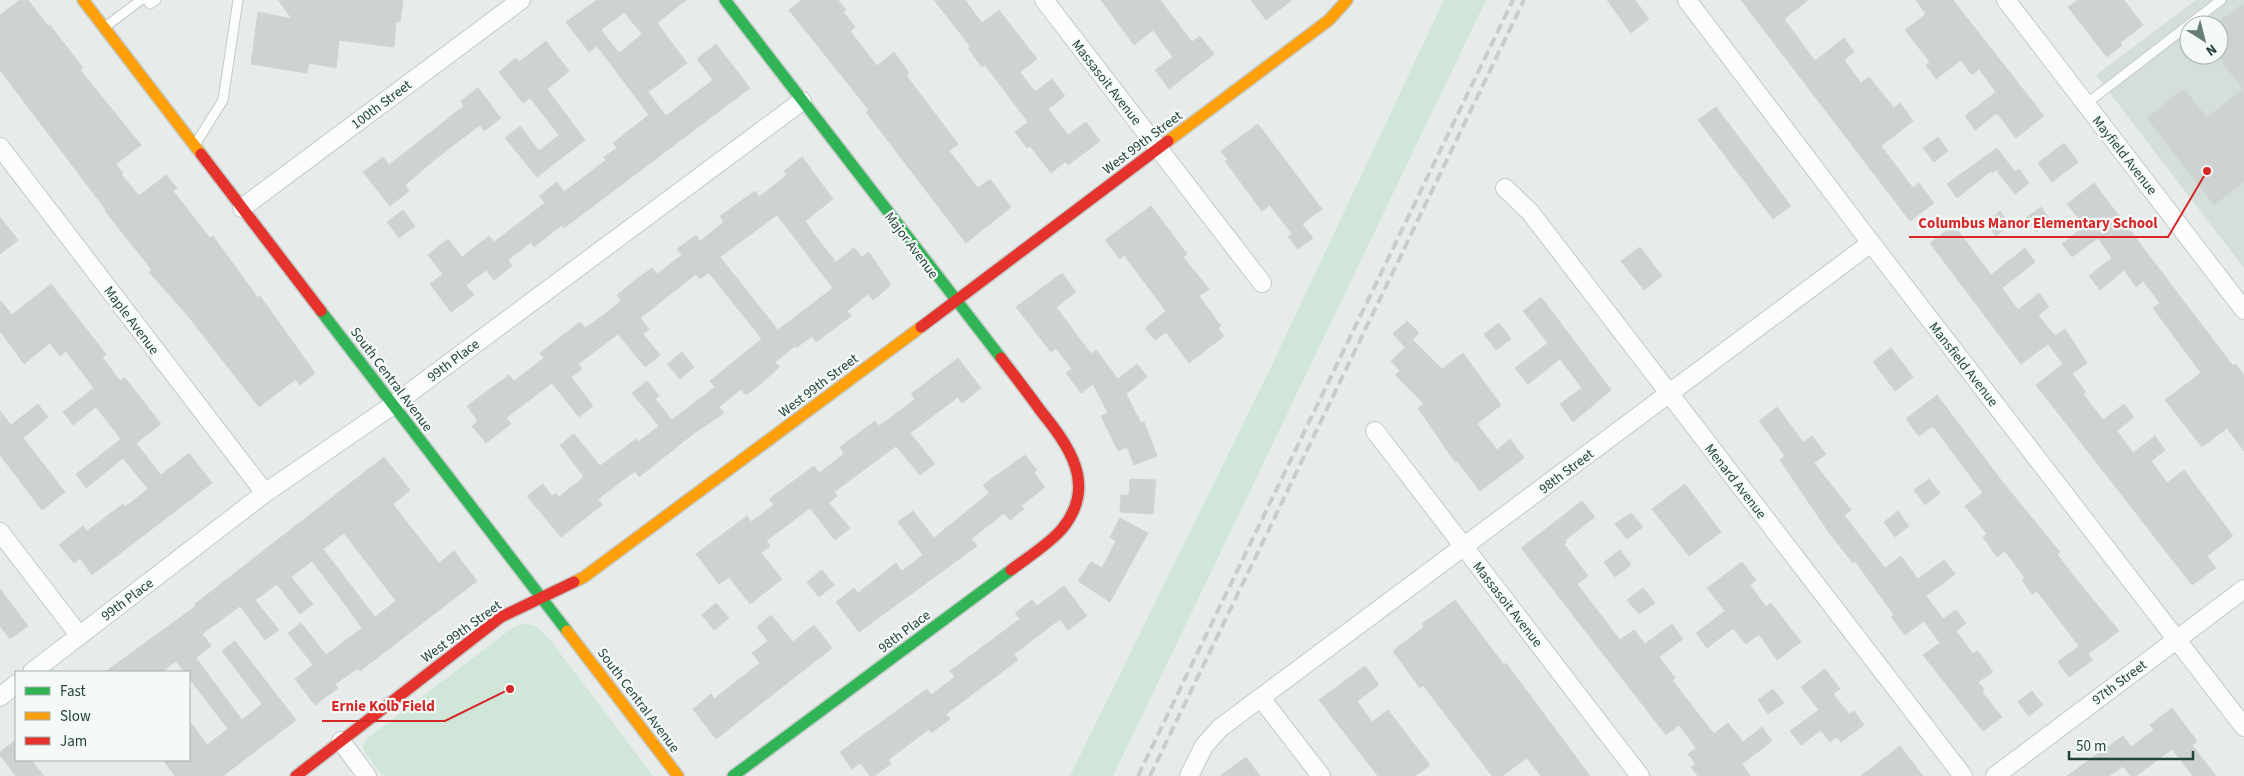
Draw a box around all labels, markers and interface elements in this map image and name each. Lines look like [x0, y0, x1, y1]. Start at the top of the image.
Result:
north arrow [2179, 15, 2229, 65]
street label: Massasoit Avenue [1066, 36, 1146, 130]
text: N [2201, 39, 2221, 61]
street label: 100th Street [347, 75, 416, 134]
street label: West 99th Street [1099, 106, 1187, 179]
street label: Mayfield Avenue [2087, 112, 2162, 199]
callout: Columbus Manor Elementary School [1909, 207, 2168, 237]
street label: Major Avenue [879, 208, 943, 283]
text: Columbus Manor Elementary School [1918, 213, 2158, 234]
street label: Maple Avenue [99, 282, 164, 359]
street label: Mansfield Avenue [1924, 318, 2003, 411]
street label: South Central Avenue [345, 323, 437, 436]
street label: 99th Place [423, 335, 484, 387]
street label: West 99th Street [775, 349, 863, 422]
street label: Menard Avenue [1700, 440, 1771, 523]
street label: 98th Street [1535, 444, 1598, 499]
street label: Massasoit Avenue [1467, 558, 1547, 652]
street label: 99th Place [97, 574, 158, 626]
street label: West 99th Street [417, 596, 506, 668]
street label: 98th Place [874, 606, 935, 658]
street label: South Central Avenue [592, 644, 684, 757]
street label: 97th Street [2088, 655, 2151, 710]
legend [15, 671, 190, 761]
text: Fast [60, 681, 86, 702]
callout: Ernie Kolb Field [322, 691, 445, 721]
text: Ernie Kolb Field [331, 696, 435, 717]
text: Slow [60, 706, 91, 727]
scale bar [2069, 728, 2193, 760]
text: Jam [60, 731, 87, 752]
text: 50 m [2076, 736, 2106, 757]

